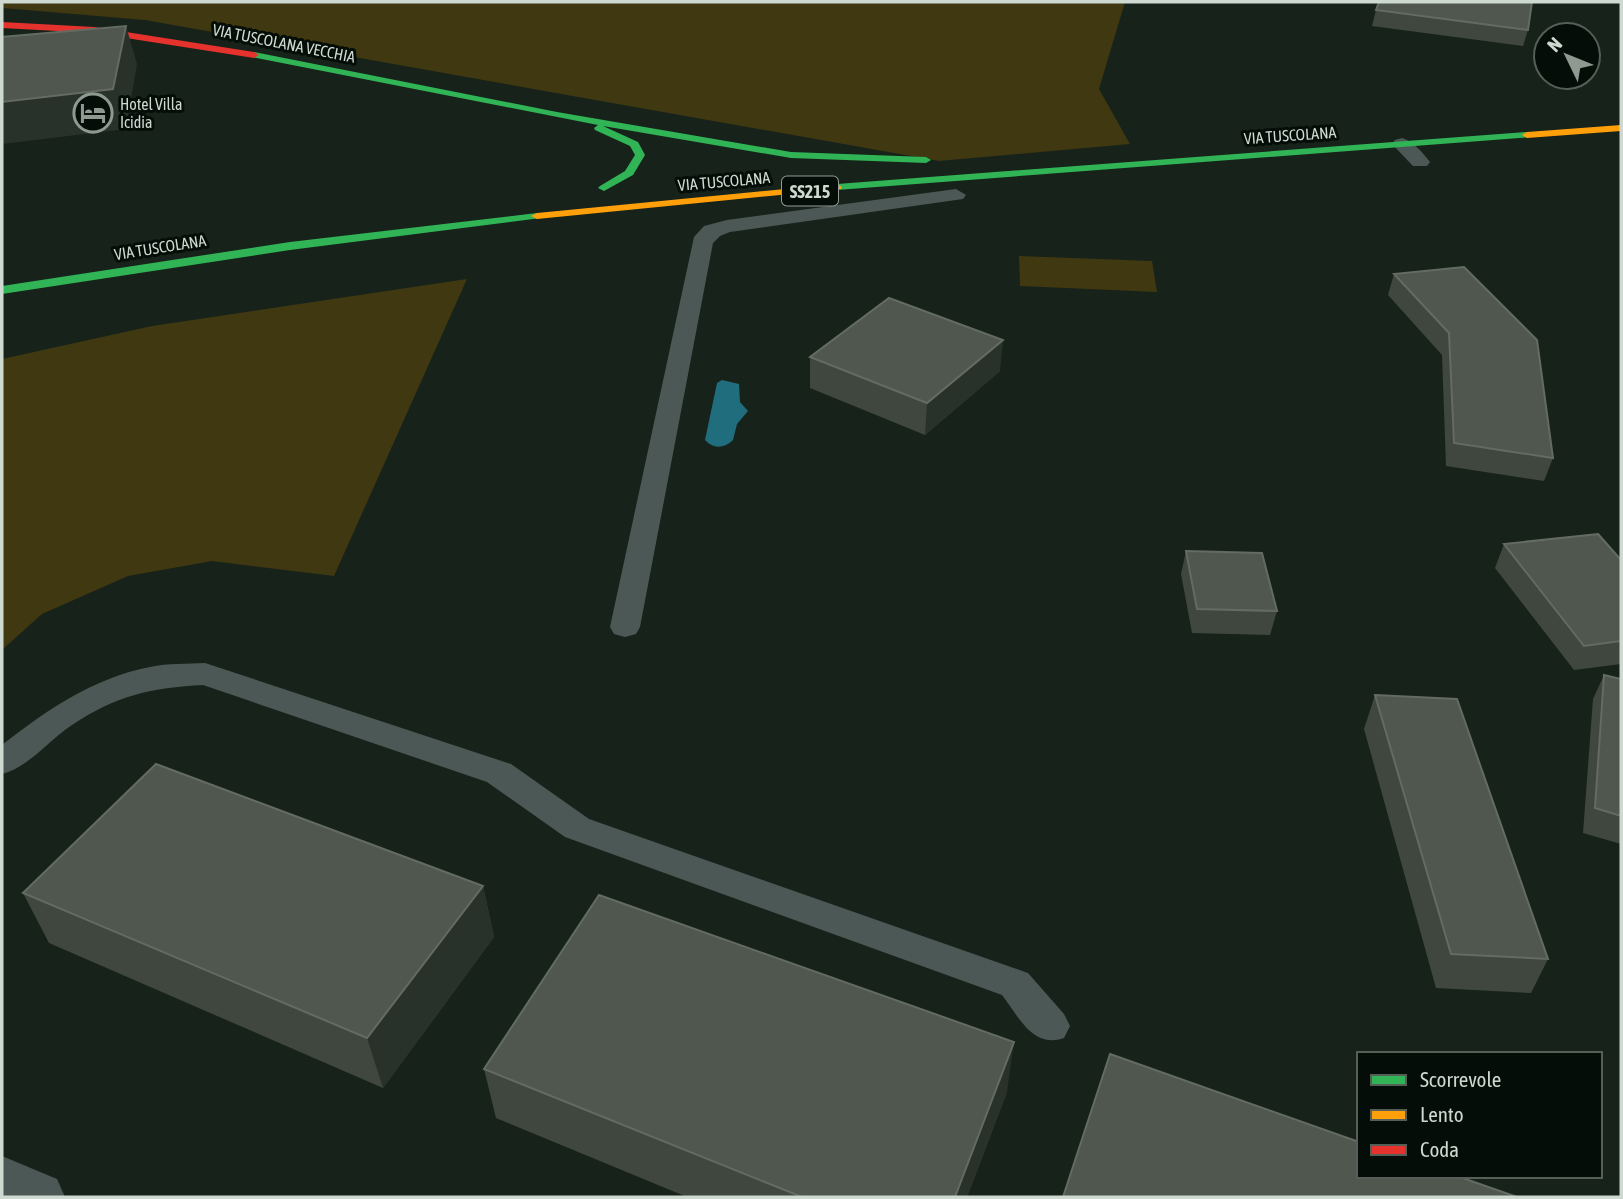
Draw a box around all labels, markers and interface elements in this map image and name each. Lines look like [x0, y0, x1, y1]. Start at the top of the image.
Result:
street label: VIA TUSCOLANA VECCHIA [211, 20, 357, 66]
north arrow [1532, 21, 1602, 91]
text: N [1543, 33, 1566, 56]
hotel icon: Hotel Villa Icidia [72, 92, 114, 134]
place label: Hotel Villa Icidia [120, 95, 182, 131]
street label: VIA TUSCOLANA [1243, 123, 1337, 147]
street label: VIA TUSCOLANA [677, 168, 771, 194]
road number: SS215 [782, 176, 838, 206]
street label: VIA TUSCOLANA [113, 231, 207, 263]
legend [1357, 1052, 1602, 1178]
text: Scorrevole [1420, 1067, 1501, 1091]
text: Lento [1420, 1102, 1464, 1126]
text: Coda [1420, 1137, 1459, 1161]

